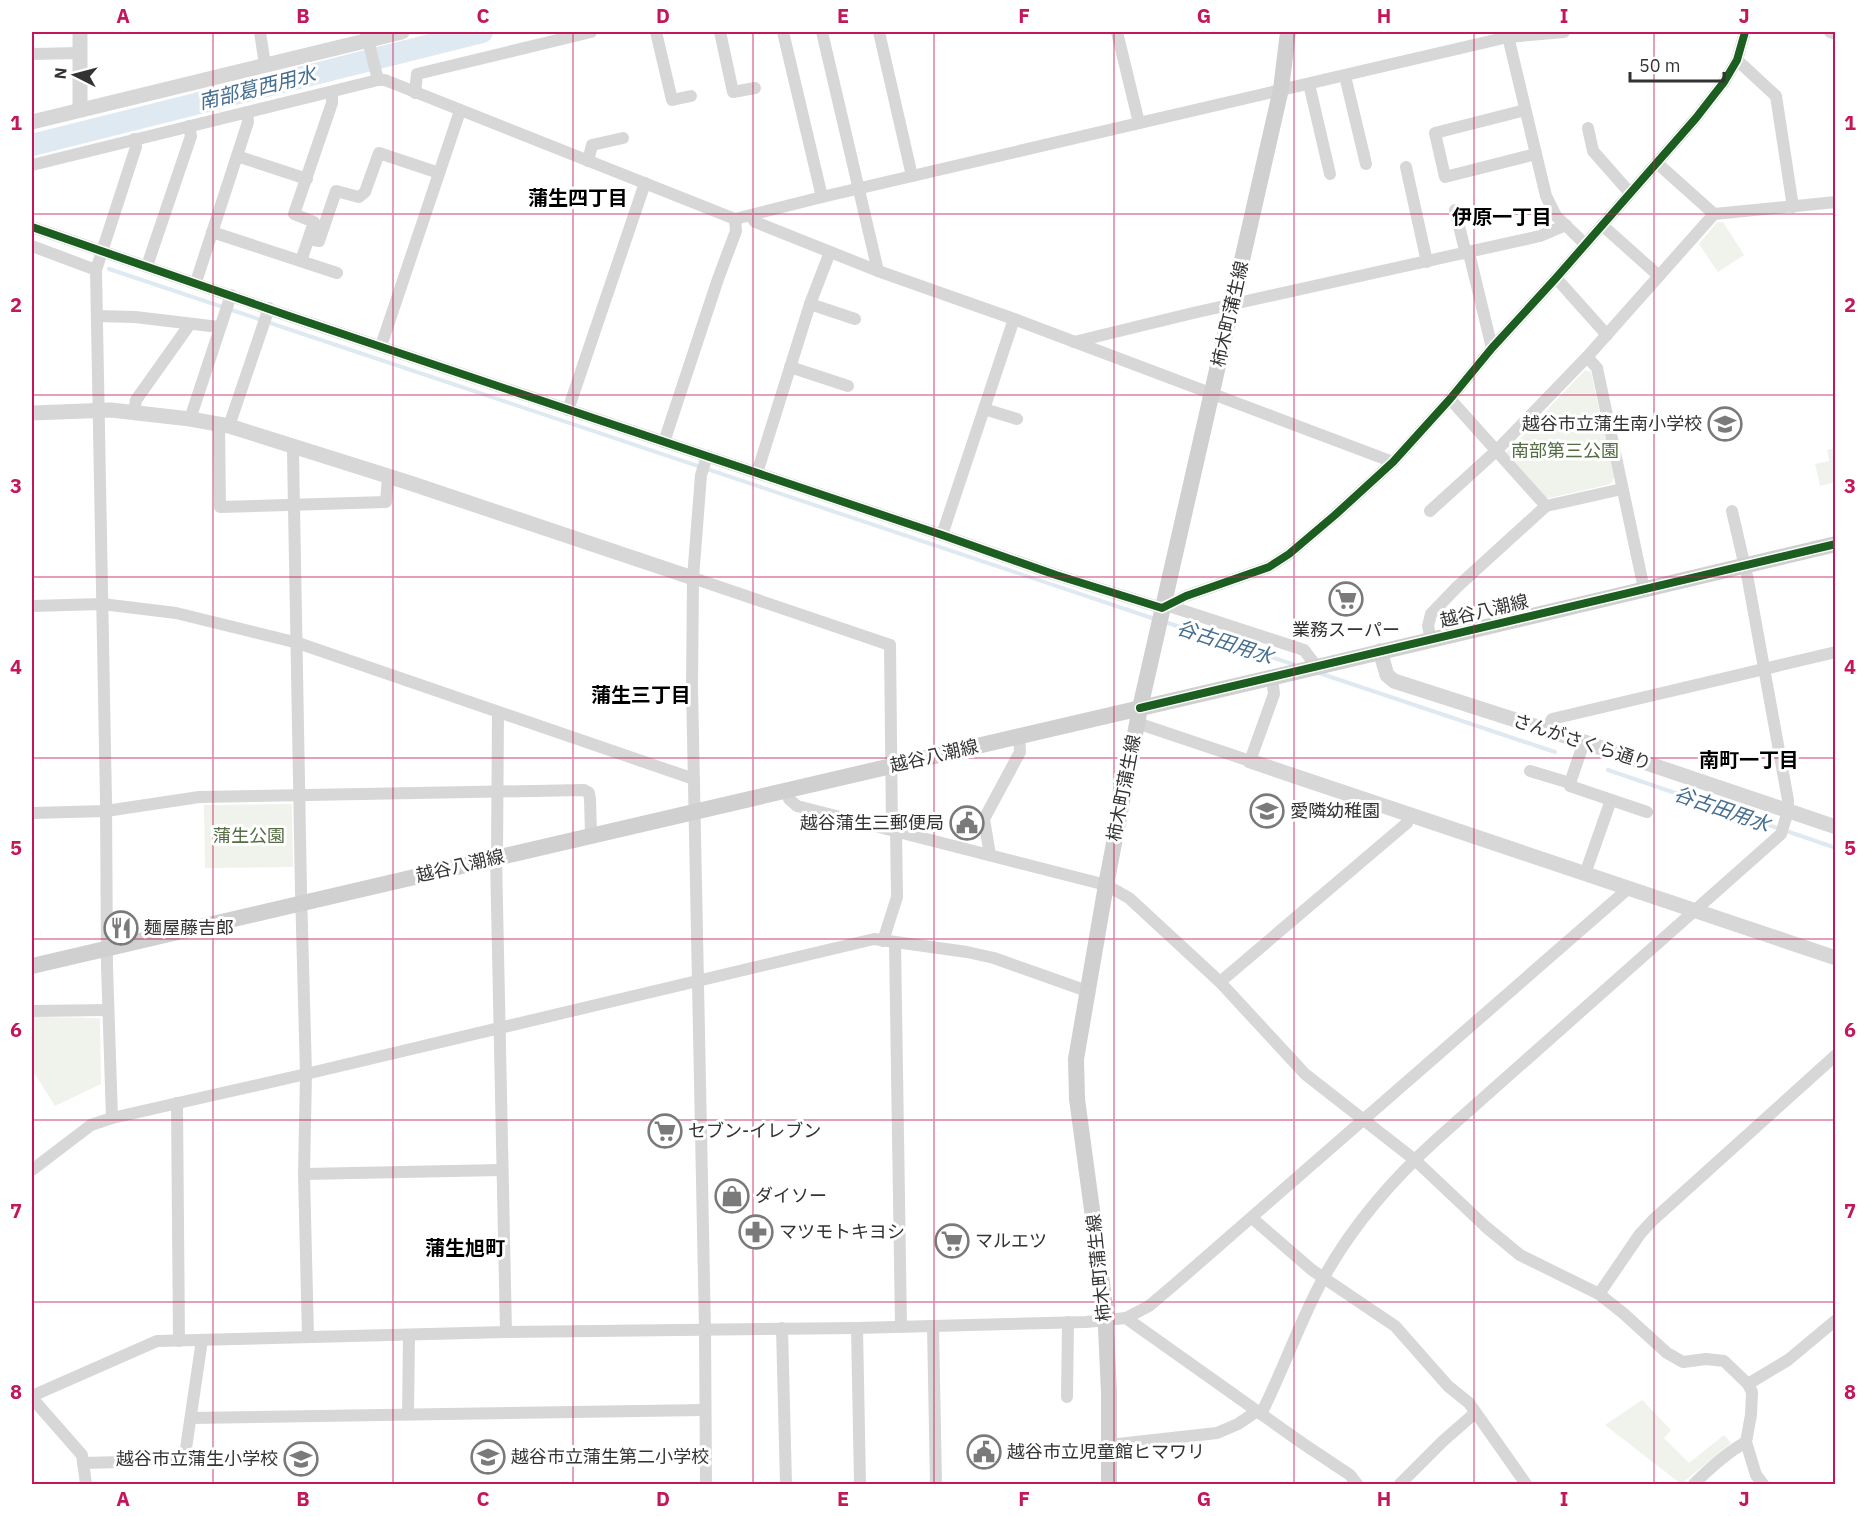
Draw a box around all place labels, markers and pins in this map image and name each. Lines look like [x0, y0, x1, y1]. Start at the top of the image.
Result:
school or university icon: 越谷市立蒲生南小学校 [1707, 406, 1743, 442]
place label: 越谷市立蒲生南小学校 [1522, 412, 1702, 435]
supermarket icon: 業務スーパー [1328, 581, 1364, 617]
place label: 業務スーパー [1292, 618, 1400, 641]
school or university icon: 愛隣幼稚園 [1249, 793, 1285, 829]
place label: 愛隣幼稚園 [1290, 799, 1380, 822]
public building icon: 越谷蒲生三郵便局 [949, 805, 985, 841]
place label: 越谷蒲生三郵便局 [800, 811, 944, 834]
restaurant icon: 麺屋藤吉郎 [103, 910, 139, 946]
place label: 麺屋藤吉郎 [144, 916, 234, 939]
supermarket icon: セブン-イレブン [647, 1113, 683, 1149]
place label: セブン-イレブン [688, 1119, 821, 1142]
shop icon: ダイソー [714, 1178, 750, 1214]
place label: ダイソー [755, 1184, 827, 1207]
pharmacy icon: マツモトキヨシ [738, 1214, 774, 1250]
place label: マツモトキヨシ [779, 1220, 905, 1243]
supermarket icon: マルエツ [934, 1223, 970, 1259]
place label: マルエツ [975, 1229, 1047, 1252]
public building icon: 越谷市立児童館ヒマワリ [966, 1434, 1002, 1470]
school or university icon: 越谷市立蒲生第二小学校 [470, 1439, 506, 1475]
place label: 越谷市立児童館ヒマワリ [1007, 1440, 1205, 1463]
school or university icon: 越谷市立蒲生小学校 [283, 1441, 319, 1477]
place label: 越谷市立蒲生第二小学校 [511, 1445, 709, 1468]
place label: 越谷市立蒲生小学校 [116, 1447, 278, 1470]

